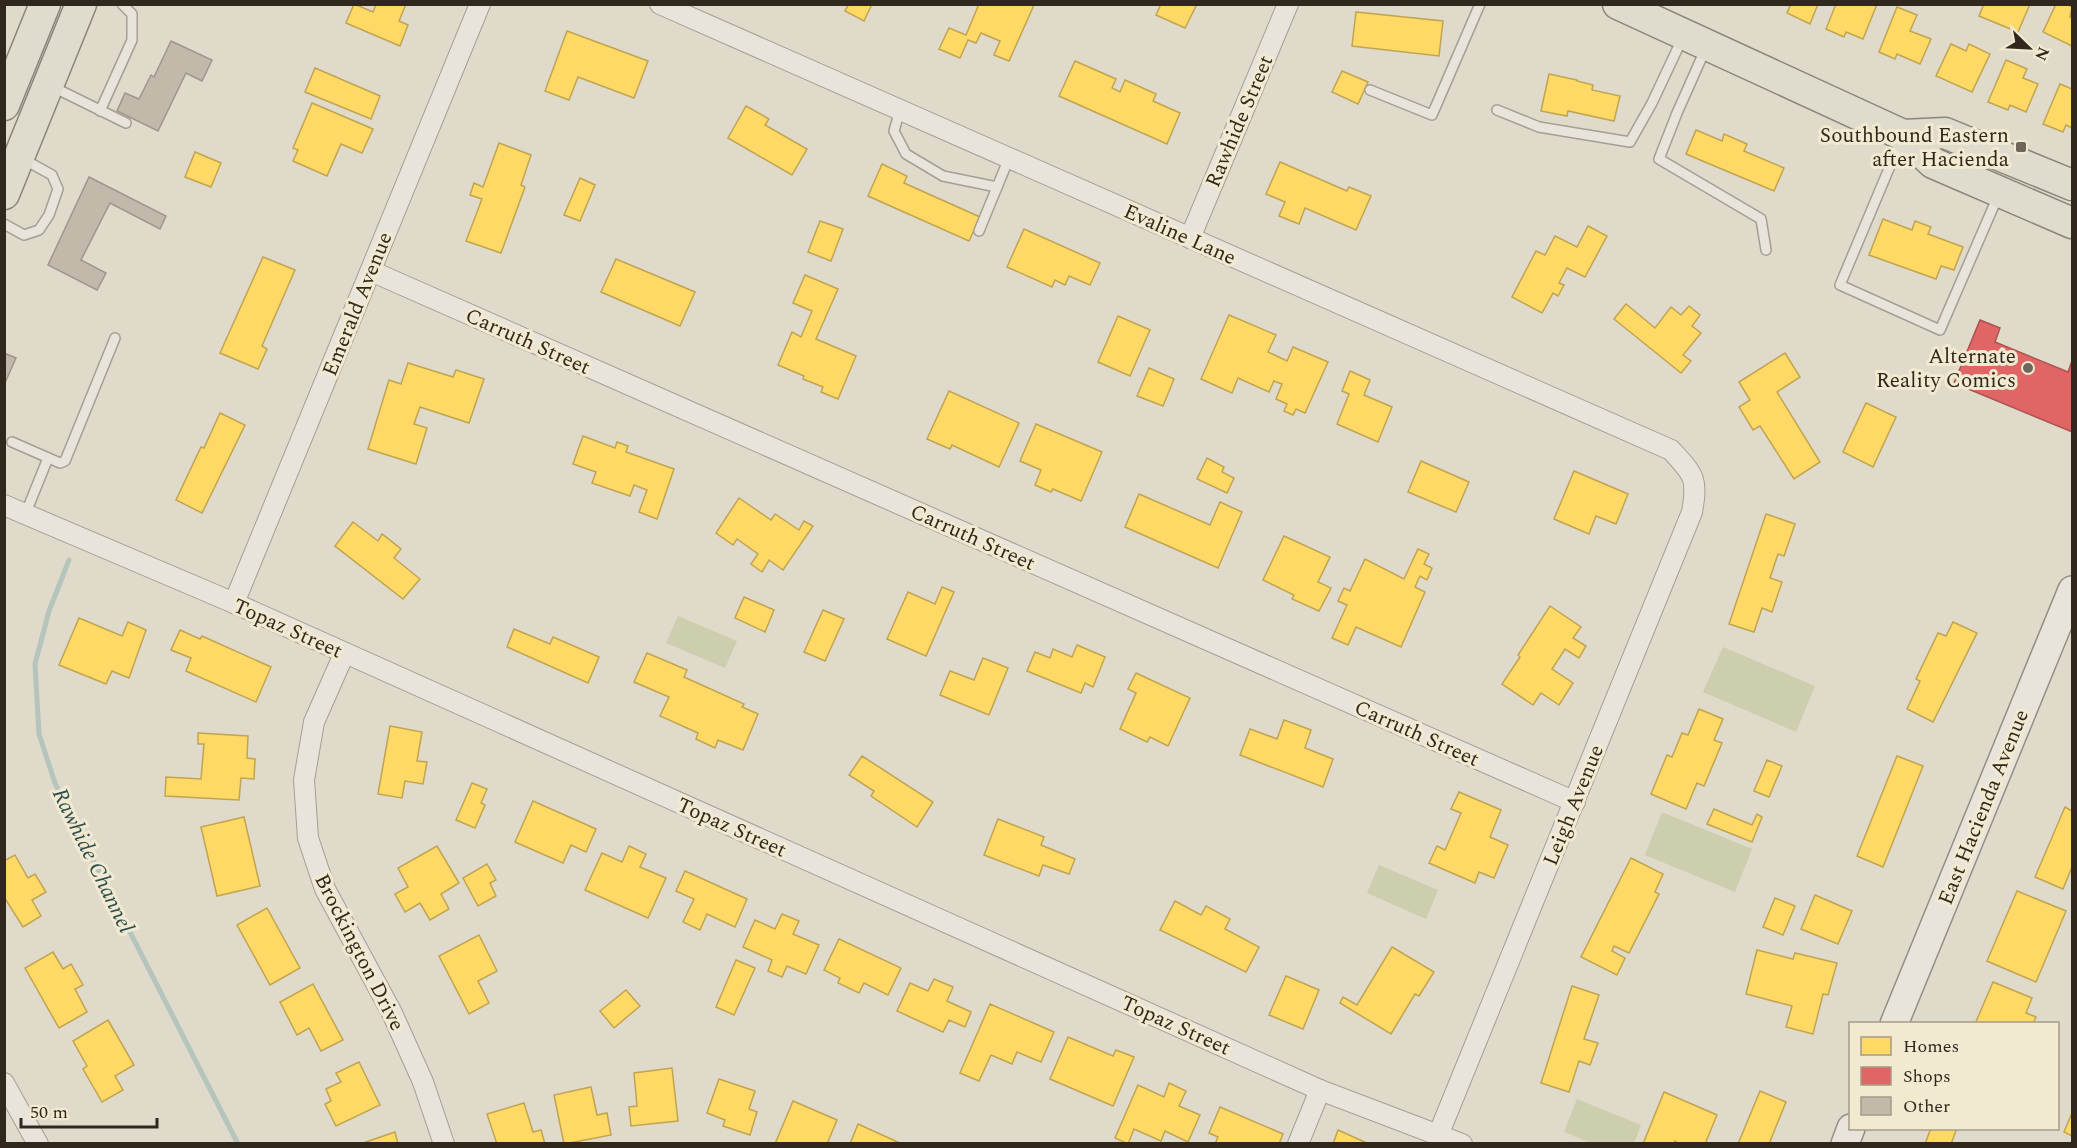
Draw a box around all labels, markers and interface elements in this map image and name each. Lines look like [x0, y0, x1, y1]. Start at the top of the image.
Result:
north arrow [1999, 18, 2059, 78]
text: N [2028, 43, 2055, 65]
street label: Rawhide Street [1198, 50, 1282, 193]
place label: Southbound Eastern after Hacienda [1820, 120, 2010, 176]
marker: Southbound Eastern after Hacienda [2014, 140, 2028, 154]
street label: Evaline Lane [1118, 196, 1241, 274]
street label: Emerald Avenue [314, 227, 401, 381]
street label: Carruth Street [460, 300, 595, 384]
place label: Alternate Reality Comics [1876, 341, 2016, 397]
marker: Alternate Reality Comics [2021, 361, 2035, 375]
street label: Carruth Street [905, 496, 1040, 580]
street label: Topaz Street [228, 591, 348, 667]
street label: Carruth Street [1349, 692, 1484, 776]
street label: East Hacienda Avenue [1930, 705, 2038, 910]
street label: Leigh Avenue [1535, 740, 1613, 871]
water label: Rawhide Channel [43, 782, 142, 939]
street label: Topaz Street [672, 790, 792, 866]
street label: Brockington Drive [306, 868, 413, 1037]
street label: Topaz Street [1116, 988, 1236, 1064]
legend [1849, 1022, 2059, 1130]
text: Homes [1903, 1033, 1959, 1060]
text: Shops [1903, 1063, 1951, 1090]
scale bar [21, 1091, 158, 1129]
text: Other [1903, 1093, 1950, 1120]
text: 50 m [30, 1099, 68, 1126]

